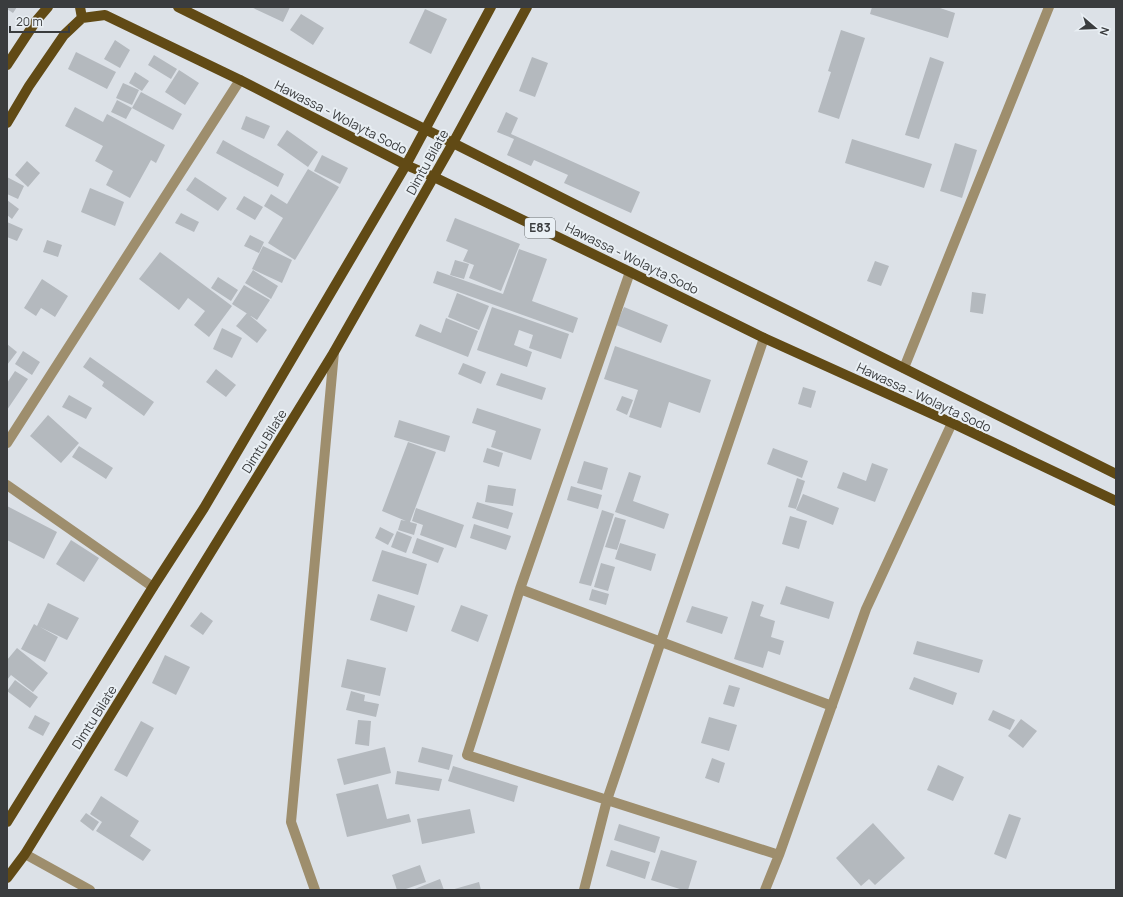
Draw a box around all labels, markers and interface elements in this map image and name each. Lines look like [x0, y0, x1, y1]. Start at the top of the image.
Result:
scale bar [10, 8, 69, 34]
north arrow [1075, 8, 1115, 48]
text: 20 m [16, 13, 43, 30]
text: N [1097, 25, 1113, 38]
street label: Hawassa - Wolayta Sodo [272, 76, 411, 158]
street label: Dimtu Bilate [402, 126, 453, 198]
road number: E83 [525, 218, 555, 238]
street label: Hawassa - Wolayta Sodo [562, 218, 702, 298]
street label: Hawassa - Wolayta Sodo [854, 358, 995, 436]
street label: Dimtu Bilate [237, 405, 291, 476]
street label: Dimtu Bilate [67, 681, 121, 752]

